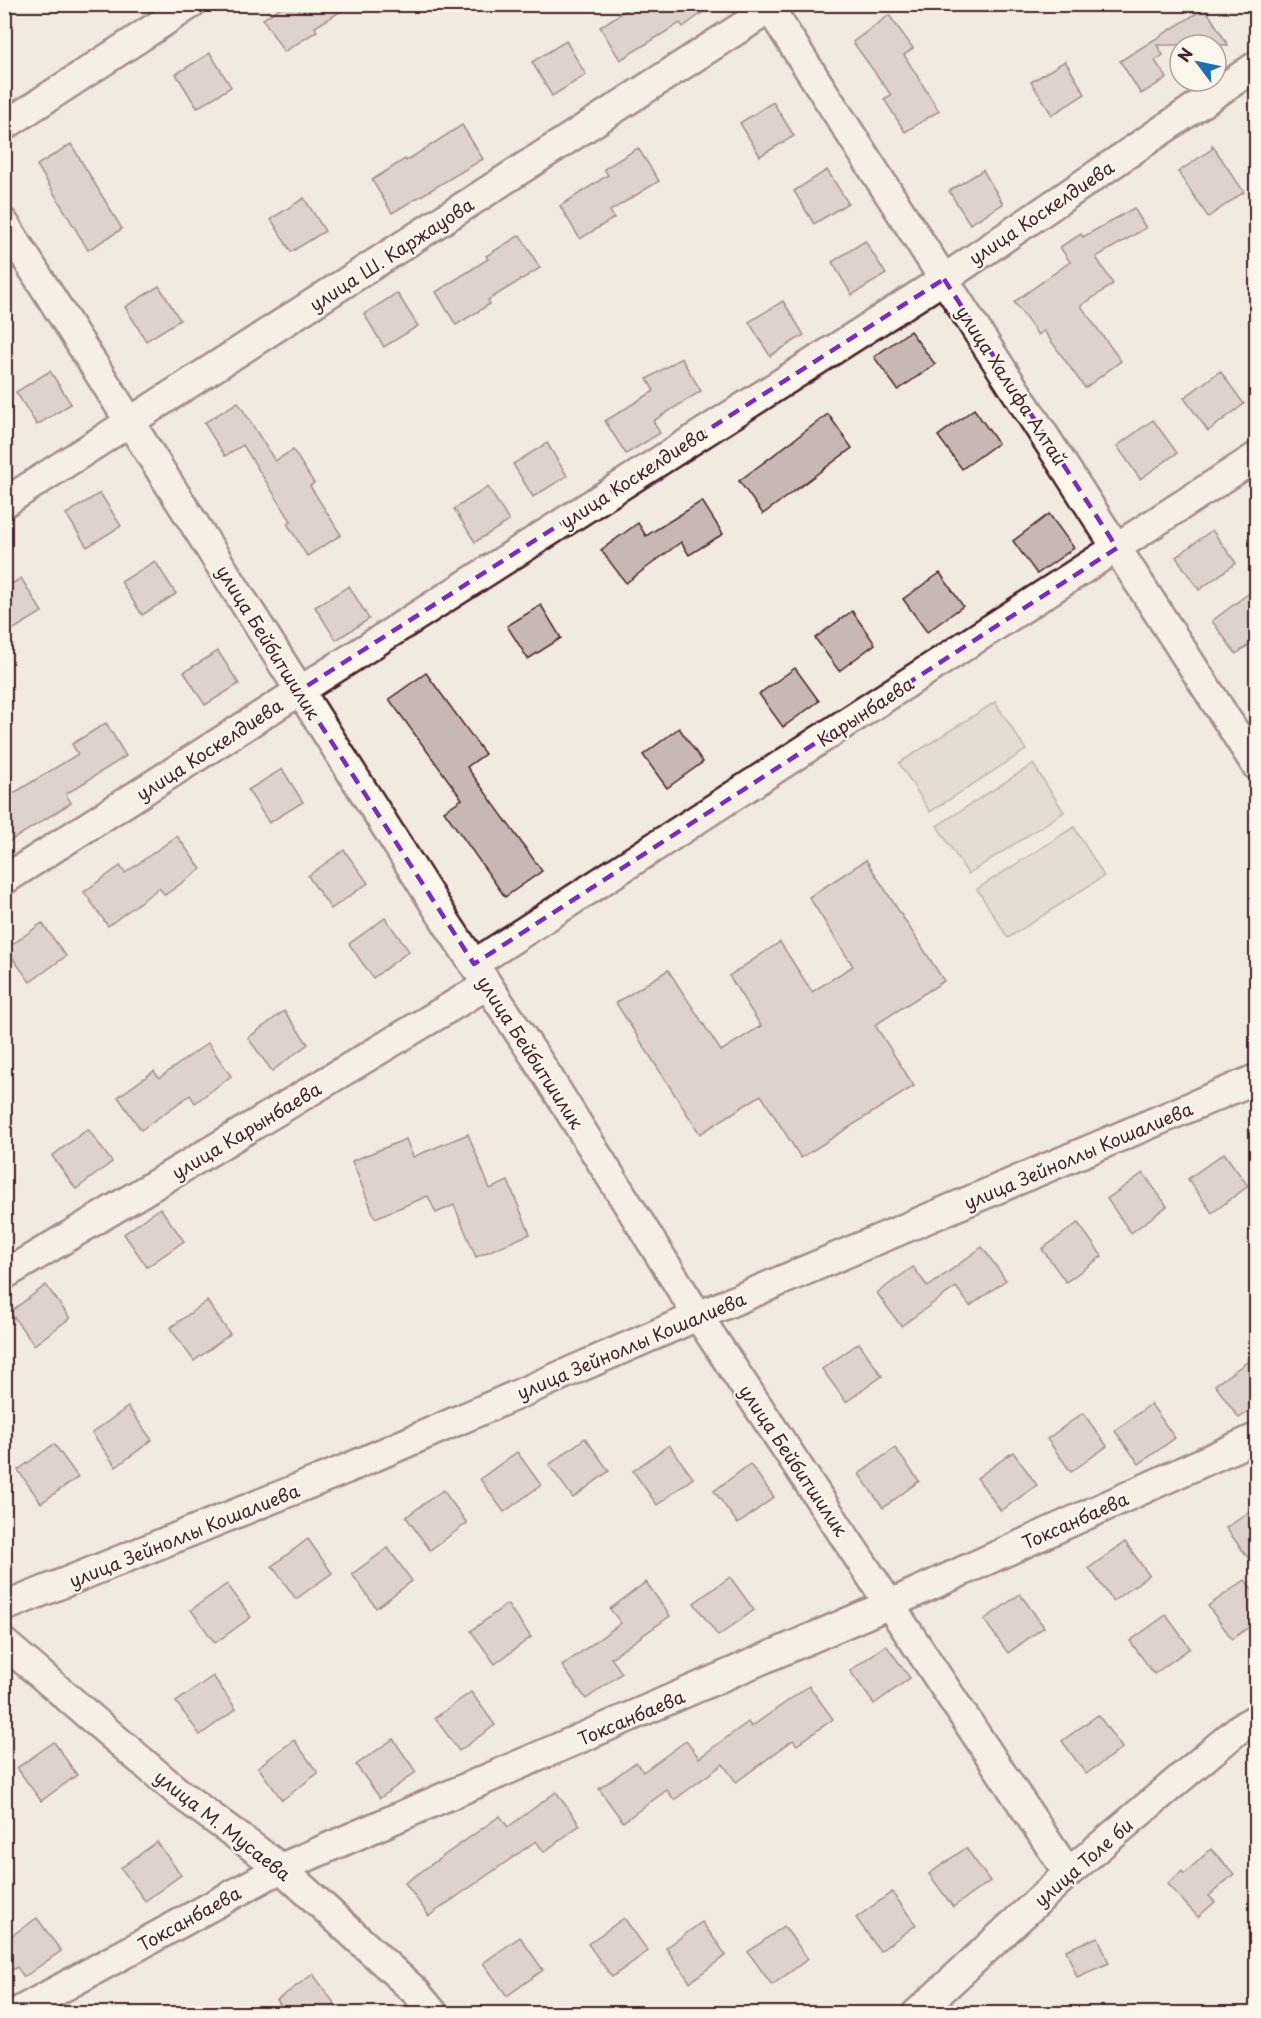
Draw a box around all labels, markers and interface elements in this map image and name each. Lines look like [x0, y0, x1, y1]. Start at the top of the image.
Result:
north arrow [1168, 33, 1228, 93]
text: N [1171, 43, 1198, 66]
street label: улица Коскелдиева [963, 153, 1120, 271]
street label: улица Ш. Каржауова [303, 190, 479, 317]
street label: улица Халифа Алтай [950, 300, 1074, 470]
street label: улица Коскелдиева [554, 419, 712, 535]
street label: улица Бейбитшилик [210, 559, 328, 725]
street label: Карынбаева [811, 669, 919, 752]
street label: улица Коскелдиева [130, 691, 288, 807]
street label: улица Бейбитшилик [471, 970, 591, 1134]
street label: улица Карынбаева [166, 1074, 327, 1185]
street label: улица Зейноллы Кошалиева [959, 1094, 1197, 1216]
street label: улица Зейноллы Кошалиева [512, 1284, 750, 1406]
street label: улица Бейбитшилик [733, 1379, 855, 1541]
street label: улица Зейноллы Кошалиева [65, 1476, 304, 1594]
street label: Токсанбаева [1018, 1484, 1133, 1555]
street label: Токсанбаева [573, 1682, 689, 1752]
street label: улица М. Мусаева [149, 1763, 298, 1887]
street label: улица Толе би [1028, 1811, 1138, 1913]
street label: Токсанбаева [133, 1878, 246, 1957]

